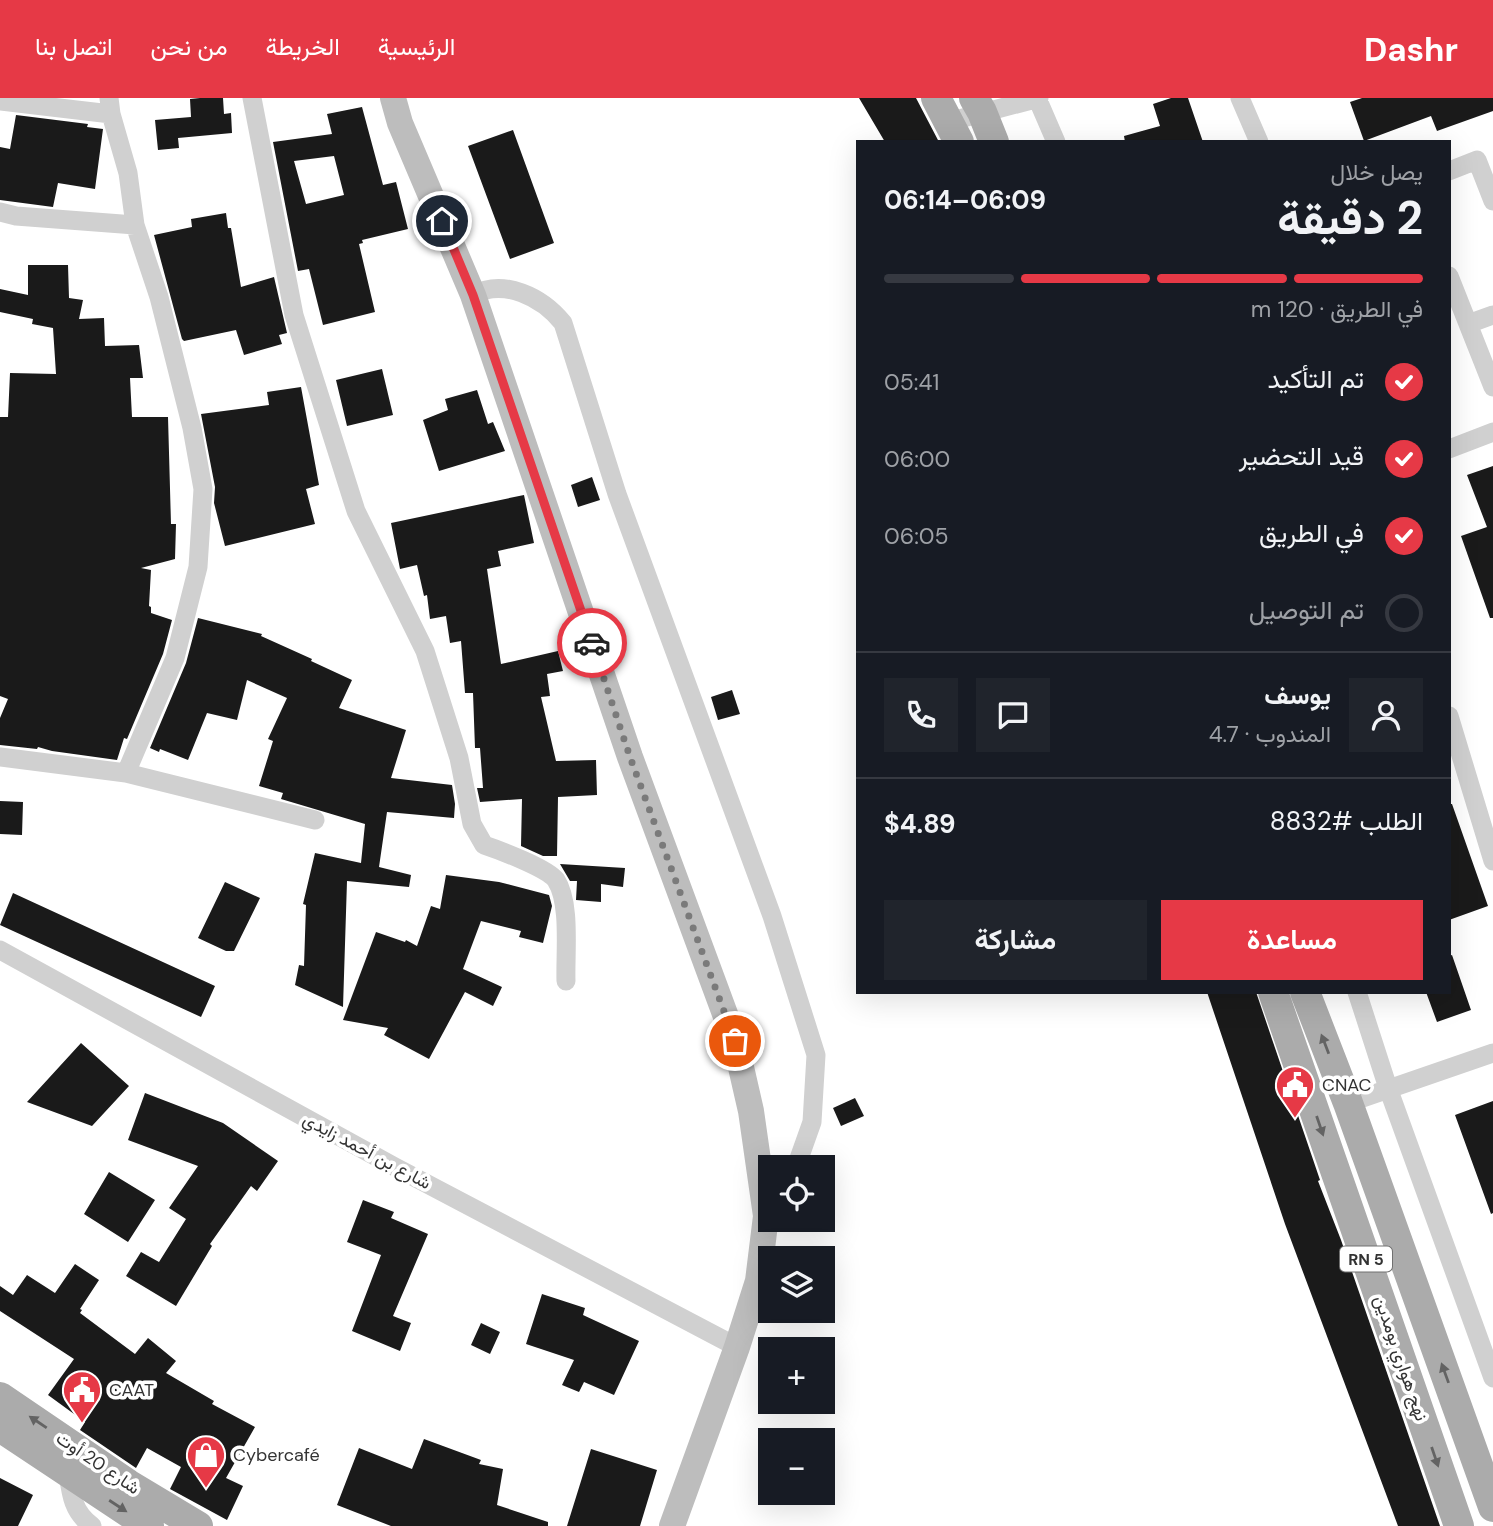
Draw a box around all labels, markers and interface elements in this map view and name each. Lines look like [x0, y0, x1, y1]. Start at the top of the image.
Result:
text: Dashr [1364, 28, 1458, 71]
text: اتصل بنا [35, 31, 112, 62]
text: من نحن [150, 31, 228, 62]
text: الخريطة [266, 31, 340, 62]
text: الرئيسية [378, 31, 455, 62]
text: يصل خلال [1331, 157, 1423, 187]
text: 06:09–06:14 [884, 183, 1046, 217]
text: 2 دقيقة [1277, 188, 1423, 248]
pin [412, 191, 472, 251]
icon: home [423, 202, 461, 240]
text: في الطريق · 120 m [1251, 294, 1423, 324]
text: تم التأكيد [1268, 362, 1364, 396]
icon: check [1385, 363, 1423, 401]
text: 05:41 [884, 367, 940, 397]
text: قيد التحضير [1239, 439, 1364, 473]
icon: check [1385, 440, 1423, 478]
text: 06:00 [884, 444, 950, 474]
text: في الطريق [1259, 516, 1364, 550]
icon: check [1385, 517, 1423, 555]
text: 06:05 [884, 521, 949, 551]
text: تم التوصيل [1249, 593, 1364, 627]
courier [557, 608, 627, 678]
icon: car [573, 624, 611, 662]
button: phone [884, 678, 958, 752]
button: chat [976, 678, 1050, 752]
text: يوسف [1264, 678, 1331, 712]
button: person [1349, 678, 1423, 752]
text: المندوب · 4.7 [1209, 719, 1331, 749]
text: الطلب #8832 [1270, 804, 1423, 838]
text: $4.89 [884, 807, 956, 841]
button: مشاركة [884, 900, 1147, 980]
button: مساعدة [1161, 900, 1423, 980]
pin [705, 1011, 765, 1071]
icon: bag [716, 1022, 754, 1060]
one-way arrow [1320, 1034, 1331, 1055]
public building icon: CNAC [1274, 1064, 1316, 1119]
place label: CNAC [1322, 1073, 1372, 1097]
street label: شارع بن أحمد زايدي [297, 1107, 435, 1198]
one-way arrow [1315, 1116, 1326, 1137]
map controls [758, 1155, 835, 1505]
button: locate [758, 1155, 835, 1232]
button: layers [758, 1246, 835, 1323]
road number: RN 5 [1340, 1246, 1392, 1272]
street label: نهج هواري بومدين [1365, 1292, 1434, 1425]
button: + [758, 1337, 835, 1414]
one-way arrow [1439, 1363, 1450, 1384]
public building icon: CAAT [61, 1369, 103, 1424]
place label: CAAT [109, 1378, 154, 1402]
one-way arrow [28, 1416, 47, 1429]
street label: شارع 20 أوت [51, 1426, 145, 1500]
button: − [758, 1428, 835, 1505]
shop icon: Cybercafé [185, 1434, 227, 1489]
place label: Cybercafé [233, 1443, 320, 1467]
one-way arrow [1430, 1446, 1441, 1467]
one-way arrow [108, 1499, 128, 1512]

